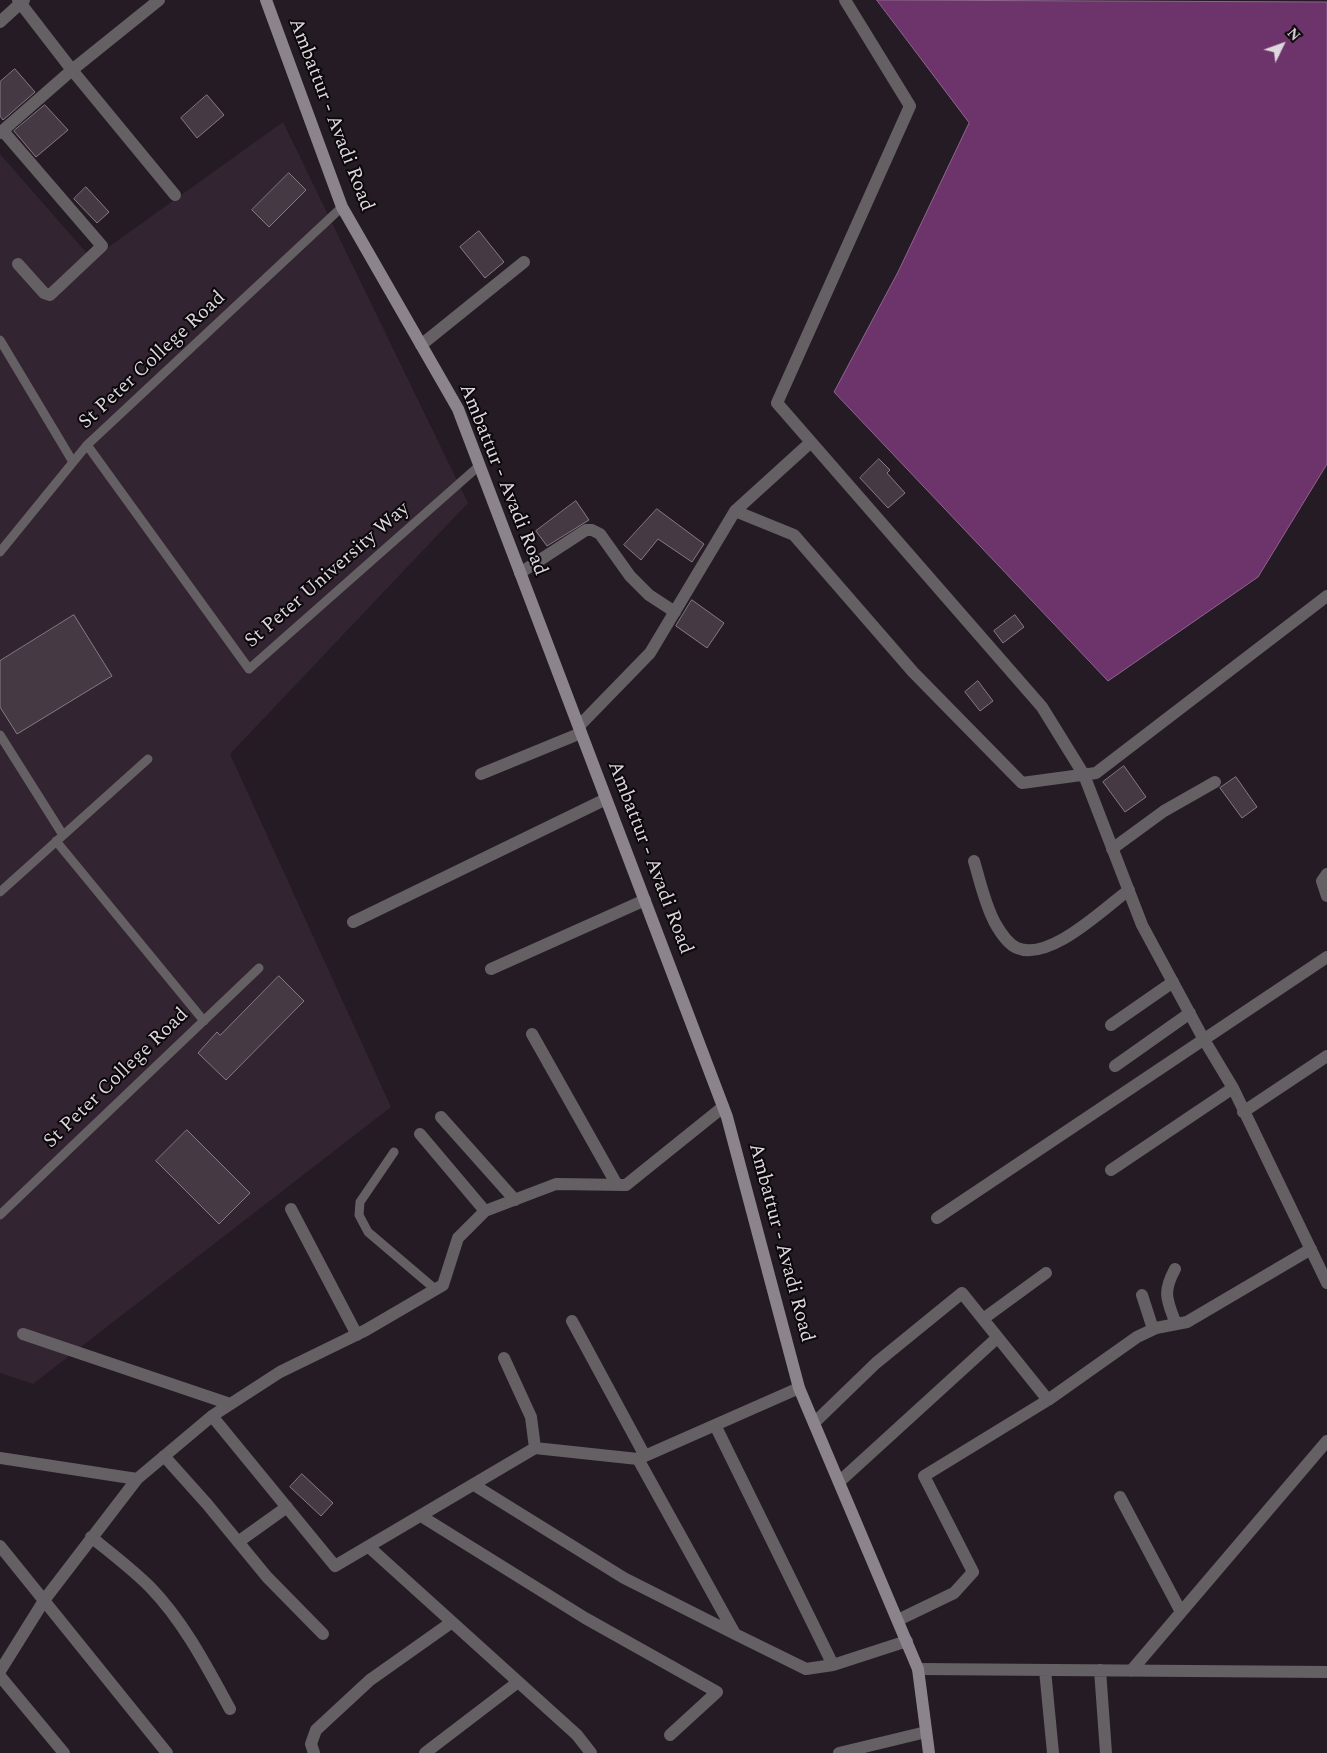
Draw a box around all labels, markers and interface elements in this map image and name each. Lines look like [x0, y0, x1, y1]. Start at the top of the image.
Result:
street label: Ambattur - Avadi Road [282, 15, 378, 215]
north arrow [1257, 20, 1307, 70]
text: N [1282, 23, 1305, 46]
street label: St Peter College Road [75, 287, 231, 435]
street label: Ambattur - Avadi Road [452, 380, 552, 580]
street label: St Peter University Way [241, 498, 415, 654]
street label: Ambattur - Avadi Road [601, 758, 697, 958]
street label: St Peter College Road [40, 1004, 194, 1154]
street label: Ambattur - Avadi Road [742, 1141, 818, 1345]

